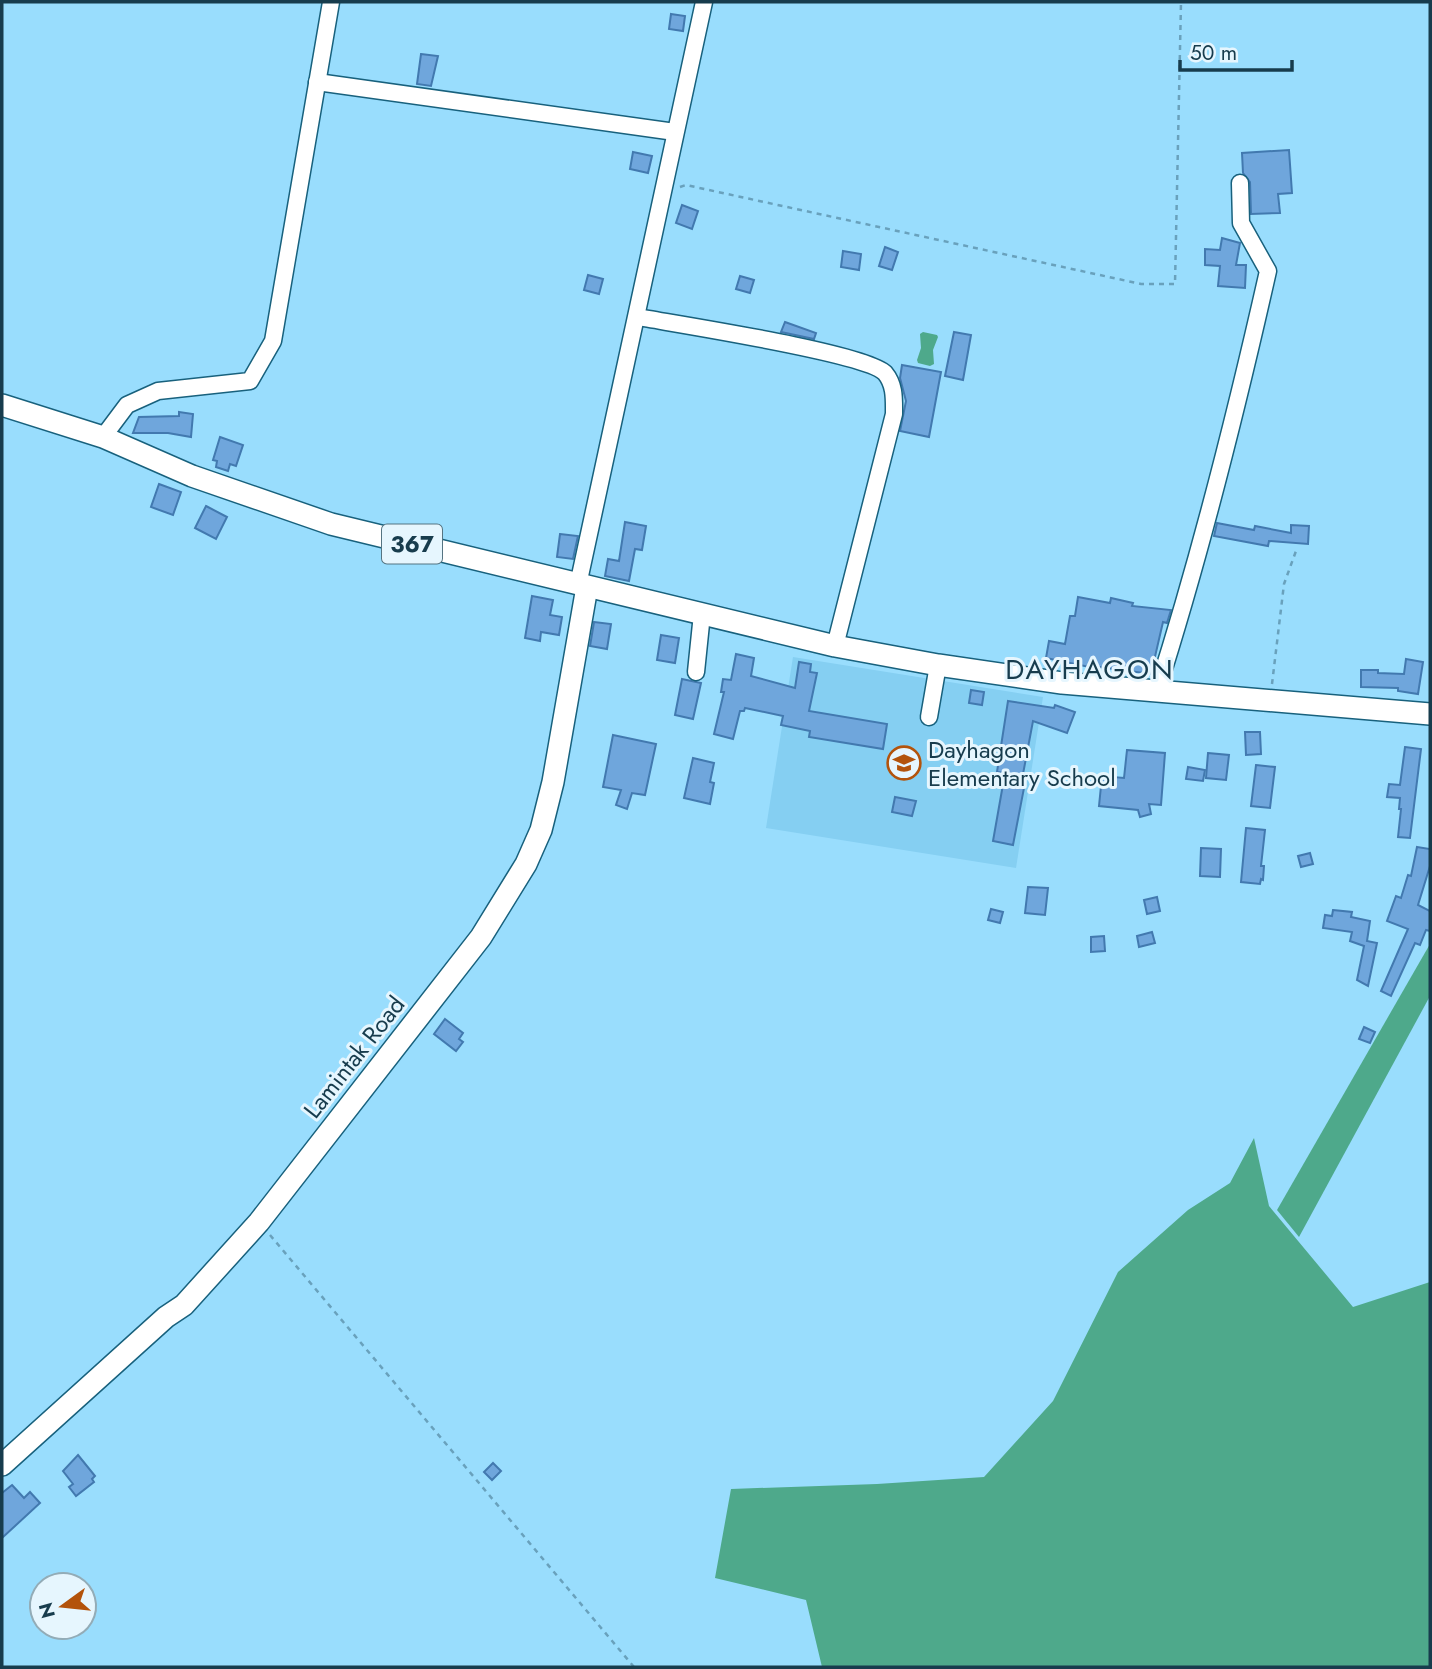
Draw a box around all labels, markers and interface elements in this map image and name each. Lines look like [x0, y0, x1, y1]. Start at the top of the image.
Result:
scale bar [1180, 28, 1292, 72]
text: 50 m [1190, 38, 1237, 68]
road number: 367 [382, 524, 442, 564]
district label: DAYHAGON [1005, 649, 1175, 690]
place label: Dayhagon Elementary School [928, 732, 1116, 795]
school or university icon: Dayhagon Elementary School [885, 744, 923, 782]
street label: Lamintak Road [295, 988, 413, 1126]
north arrow [28, 1571, 98, 1641]
text: N [32, 1599, 62, 1621]

